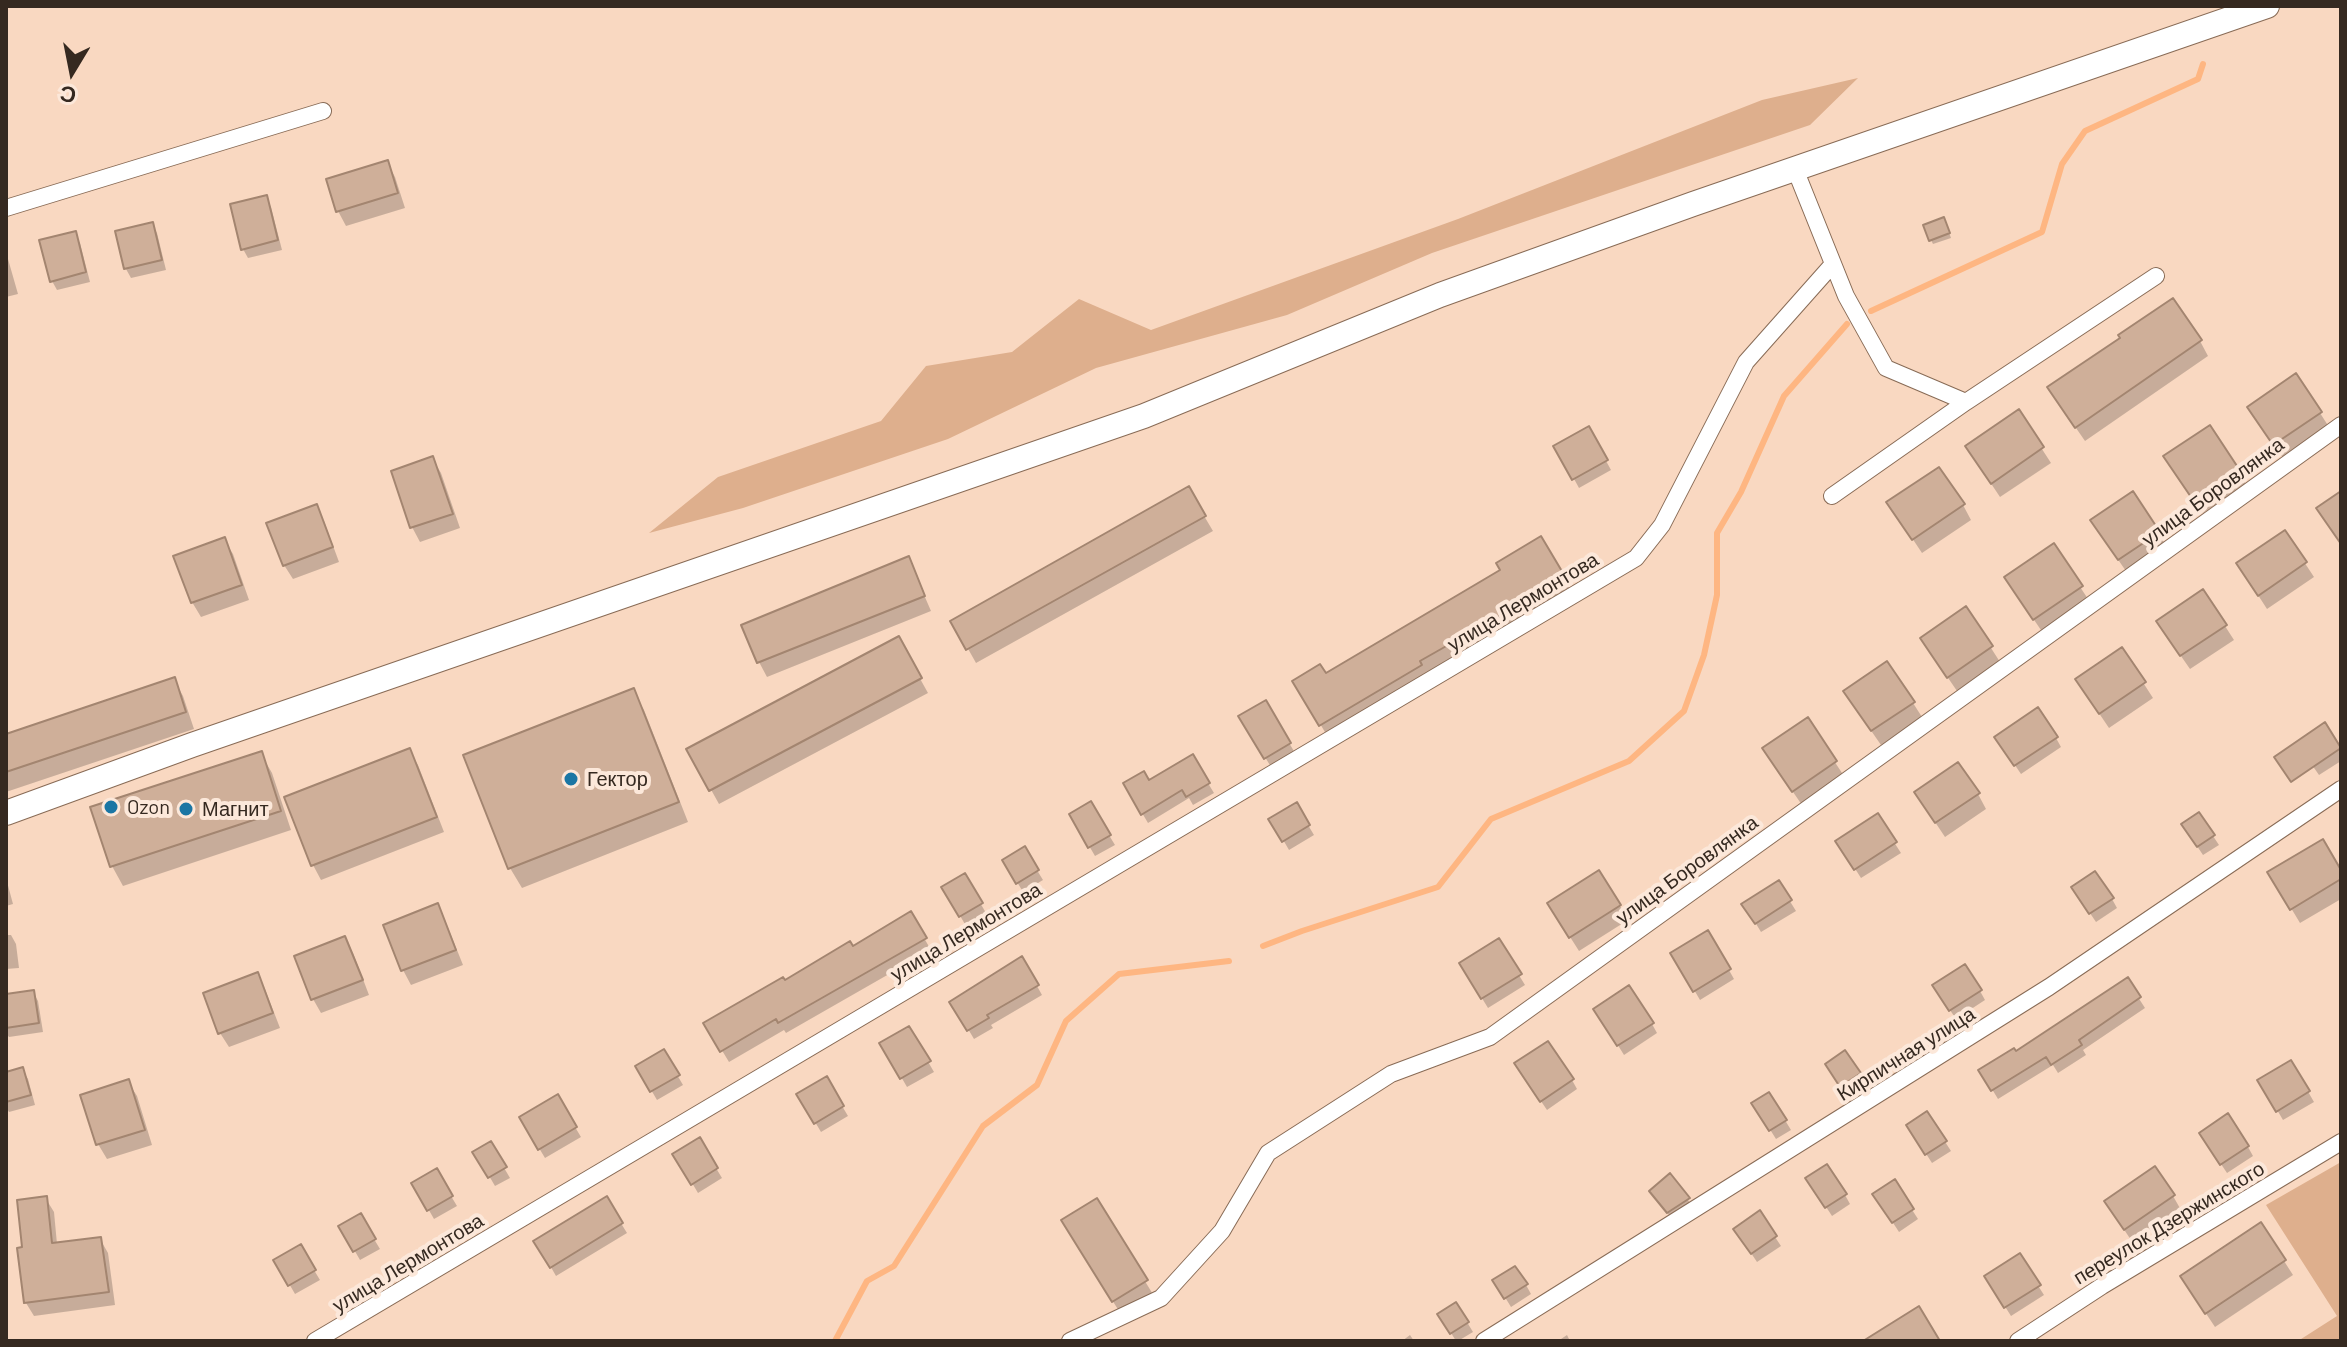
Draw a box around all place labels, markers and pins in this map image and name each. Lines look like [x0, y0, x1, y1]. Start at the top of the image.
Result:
place label: Гектор [587, 767, 648, 791]
marker: Гектор [562, 770, 580, 788]
place label: Ozon [127, 795, 170, 819]
place label: Магнит [202, 797, 269, 821]
marker: Ozon [102, 798, 120, 816]
marker: Магнит [177, 800, 195, 818]

